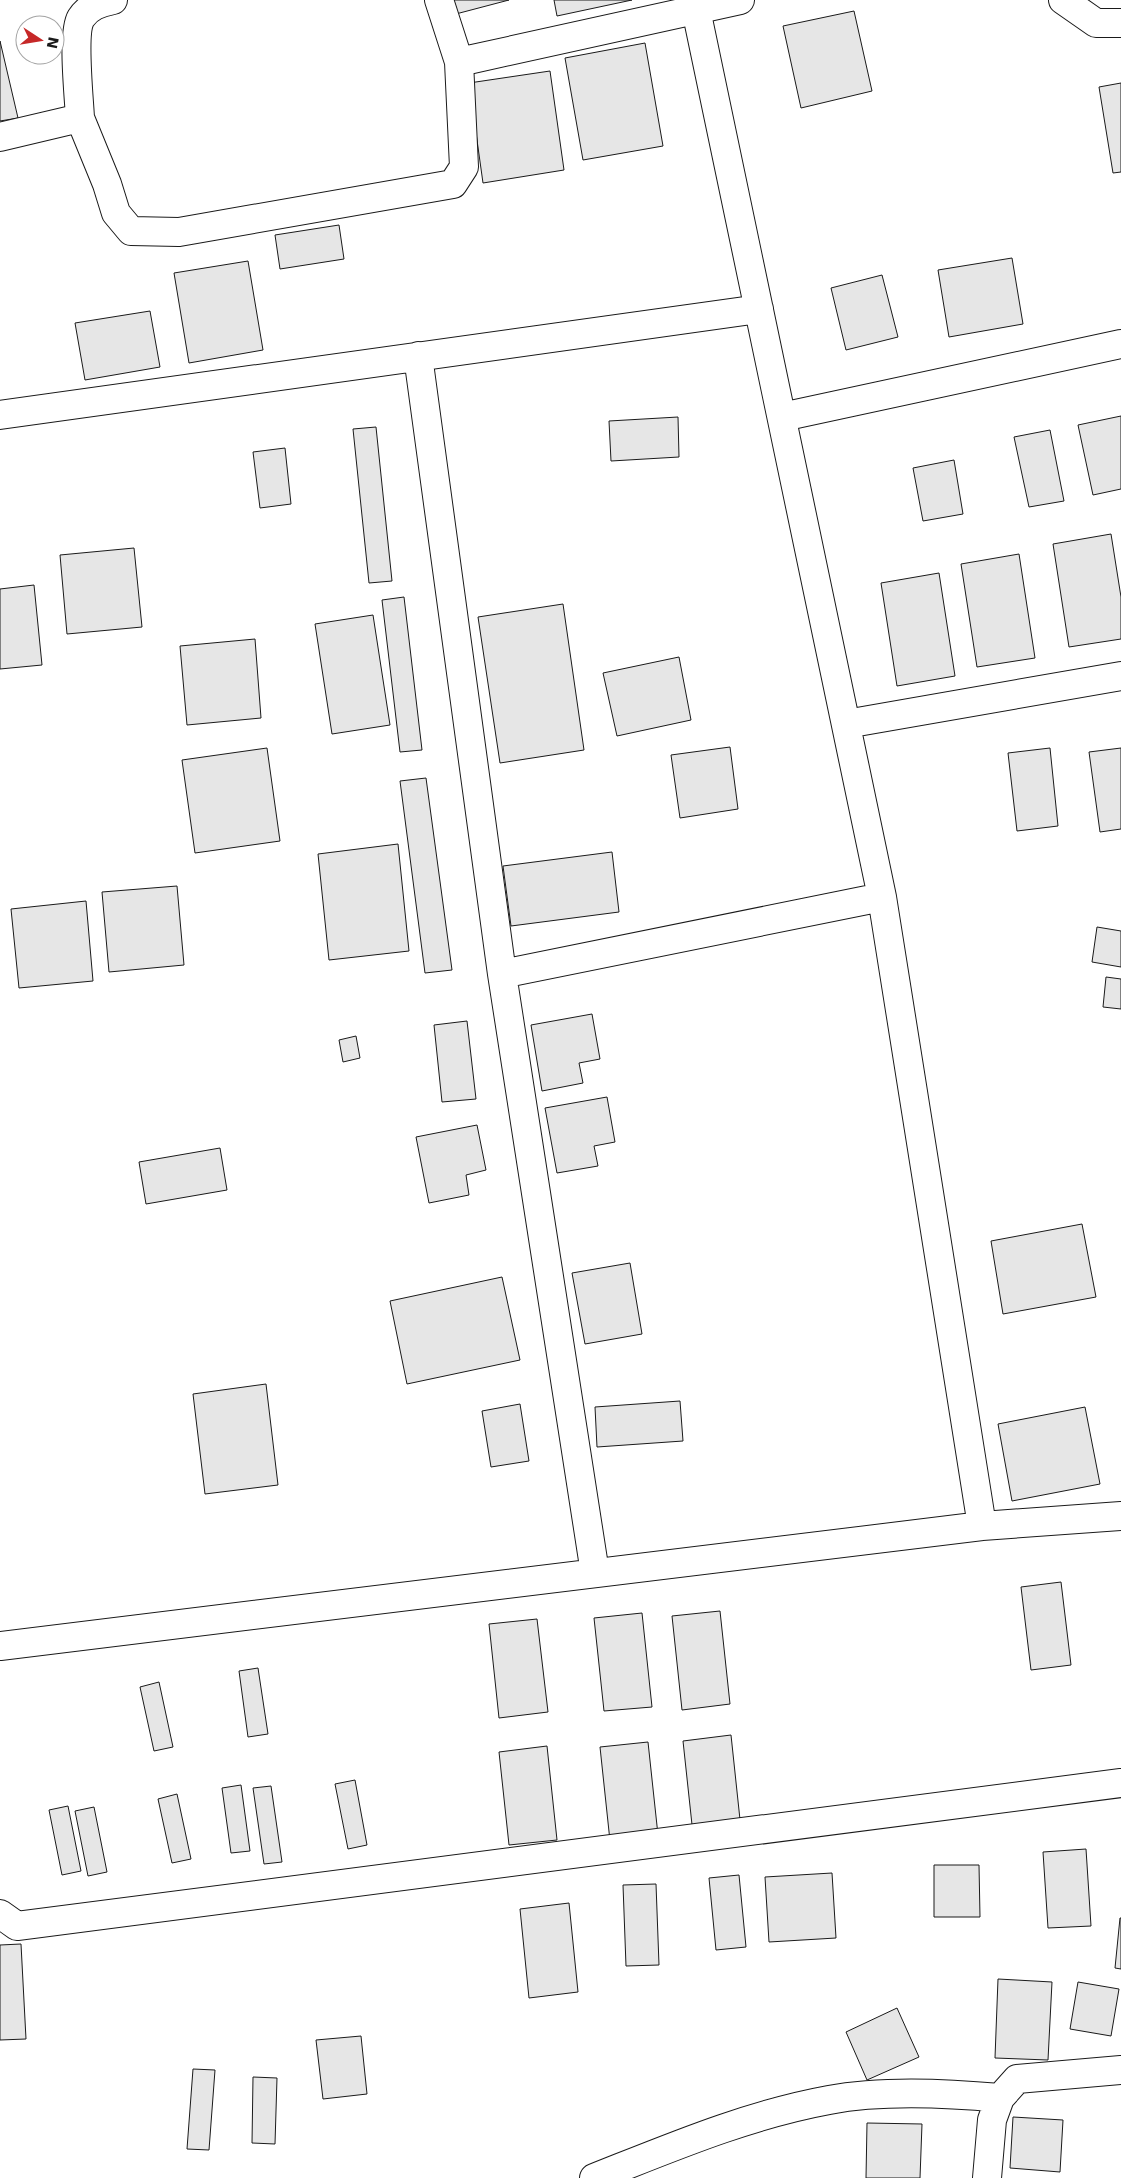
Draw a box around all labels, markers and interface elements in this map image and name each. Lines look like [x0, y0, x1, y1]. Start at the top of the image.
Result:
north arrow [15, 15, 65, 65]
text: N [44, 35, 62, 50]

